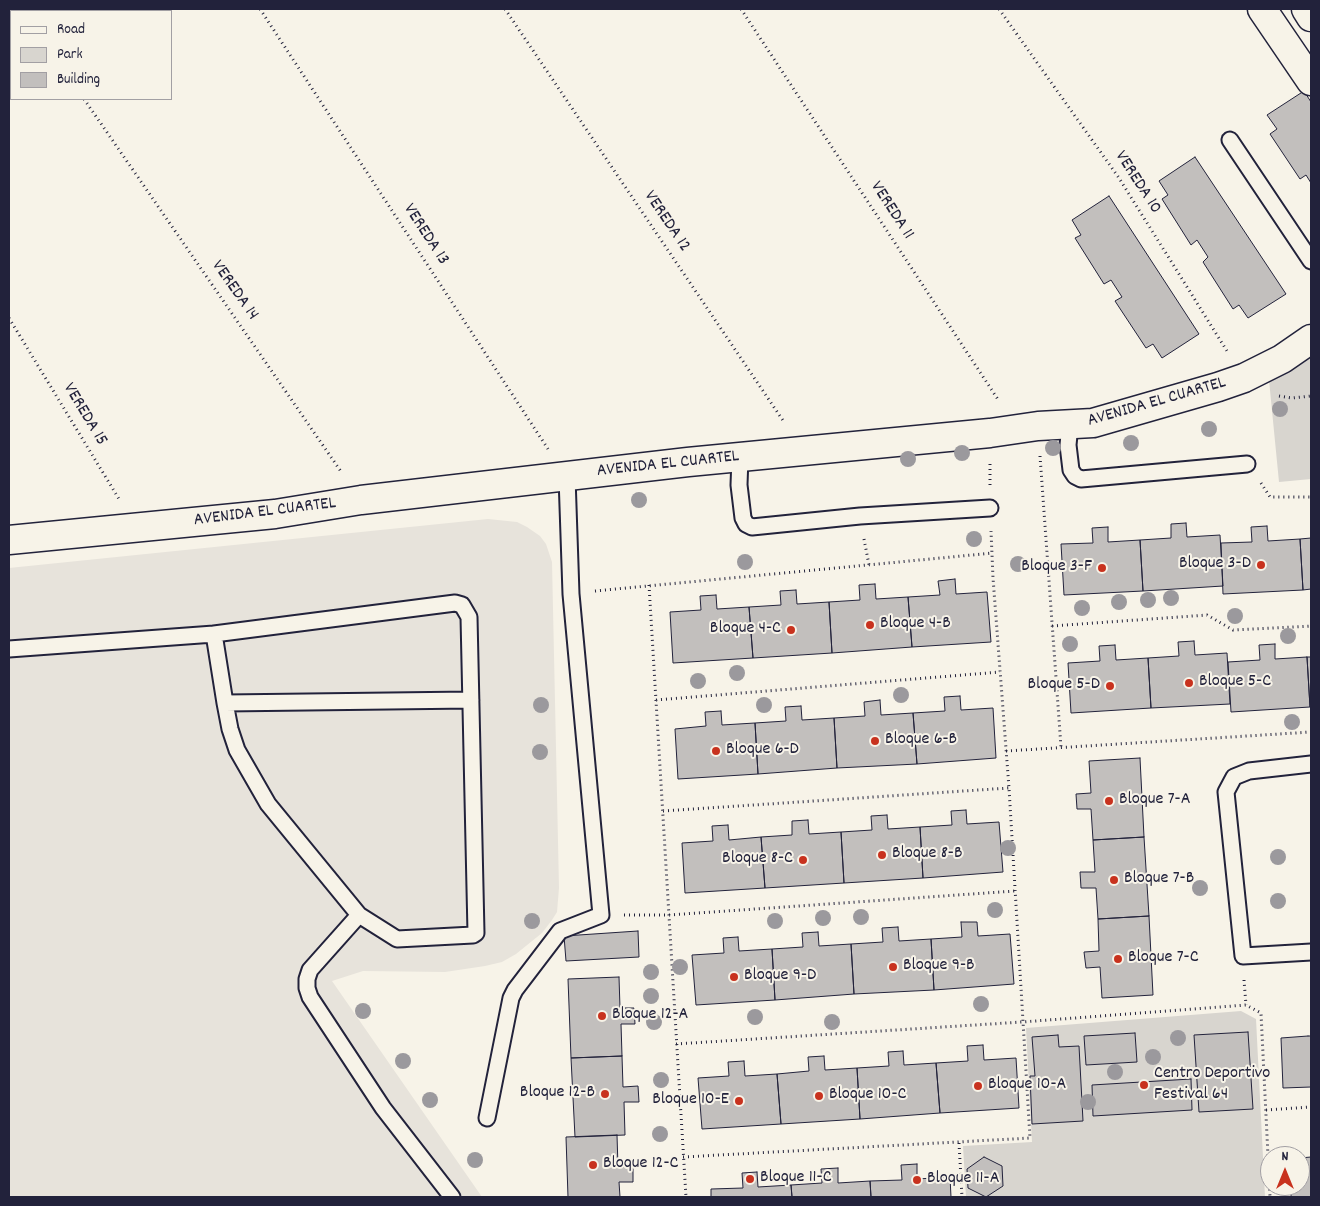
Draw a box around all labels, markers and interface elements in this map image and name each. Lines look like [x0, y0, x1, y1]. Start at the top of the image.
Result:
legend [10, 10, 172, 100]
text: Road [57, 19, 85, 41]
text: Park [57, 44, 83, 66]
text: Building [57, 69, 100, 91]
street label: VEREDA 10 [1109, 147, 1165, 219]
street label: VEREDA 11 [864, 178, 918, 244]
street label: VEREDA 12 [638, 187, 694, 257]
street label: VEREDA 13 [397, 200, 453, 270]
street label: VEREDA 14 [206, 257, 262, 325]
street label: AVENIDA EL CUARTEL [1085, 373, 1229, 433]
street label: VEREDA 15 [57, 380, 111, 450]
street label: AVENIDA EL CUARTEL [596, 447, 740, 483]
street label: AVENIDA EL CUARTEL [193, 494, 337, 532]
place label: Bloque 3-D [1179, 554, 1251, 576]
place label: Bloque 3-F [1021, 557, 1092, 579]
marker: Bloque 3-D [1255, 559, 1267, 571]
marker: Bloque 3-F [1096, 562, 1108, 574]
place label: Bloque 4-B [880, 614, 951, 636]
place label: Bloque 4-C [710, 619, 781, 641]
marker: Bloque 4-B [864, 619, 876, 631]
marker: Bloque 4-C [785, 624, 797, 636]
place label: Bloque 5-C [1199, 672, 1271, 694]
place label: Bloque 5-D [1028, 675, 1100, 697]
marker: Bloque 5-C [1183, 677, 1195, 689]
marker: Bloque 5-D [1104, 680, 1116, 692]
place label: Bloque 6-B [885, 730, 957, 752]
marker: Bloque 6-B [869, 735, 881, 747]
place label: Bloque 6-D [726, 740, 799, 762]
marker: Bloque 6-D [710, 745, 722, 757]
place label: Bloque 7-A [1119, 790, 1191, 812]
marker: Bloque 7-A [1103, 795, 1115, 807]
place label: Bloque 8-B [892, 844, 963, 866]
place label: Bloque 8-C [722, 849, 793, 871]
marker: Bloque 8-B [876, 849, 888, 861]
marker: Bloque 8-C [797, 854, 809, 866]
place label: Bloque 7-B [1124, 869, 1194, 891]
marker: Bloque 7-B [1108, 874, 1120, 886]
place label: Bloque 7-C [1128, 948, 1199, 970]
marker: Bloque 7-C [1112, 953, 1124, 965]
place label: Bloque 9-B [903, 956, 975, 978]
marker: Bloque 9-B [887, 961, 899, 973]
place label: Bloque 9-D [744, 966, 816, 988]
marker: Bloque 9-D [728, 971, 740, 983]
place label: Bloque 12-A [612, 1005, 688, 1027]
marker: Bloque 12-A [596, 1010, 608, 1022]
place label: Centro Deportivo Festival 64 [1154, 1064, 1270, 1106]
place label: Bloque 10-A [988, 1075, 1066, 1097]
marker: Centro Deportivo Festival 64 [1138, 1079, 1150, 1091]
marker: Bloque 10-A [972, 1080, 984, 1092]
place label: Bloque 12-B [520, 1083, 595, 1105]
place label: Bloque 10-C [829, 1085, 906, 1107]
marker: Bloque 12-B [599, 1088, 611, 1100]
place label: Bloque 10-E [652, 1090, 729, 1112]
marker: Bloque 10-C [813, 1090, 825, 1102]
marker: Bloque 10-E [733, 1095, 745, 1107]
north arrow [1260, 1146, 1310, 1196]
text: N [1282, 1147, 1288, 1167]
place label: Bloque 12-C [603, 1154, 678, 1176]
marker: Bloque 12-C [587, 1159, 599, 1171]
place label: Bloque 11-C [760, 1168, 832, 1190]
place label: Bloque 11-A [927, 1169, 1000, 1191]
marker: Bloque 11-C [744, 1173, 756, 1185]
marker: Bloque 11-A [911, 1174, 923, 1186]

